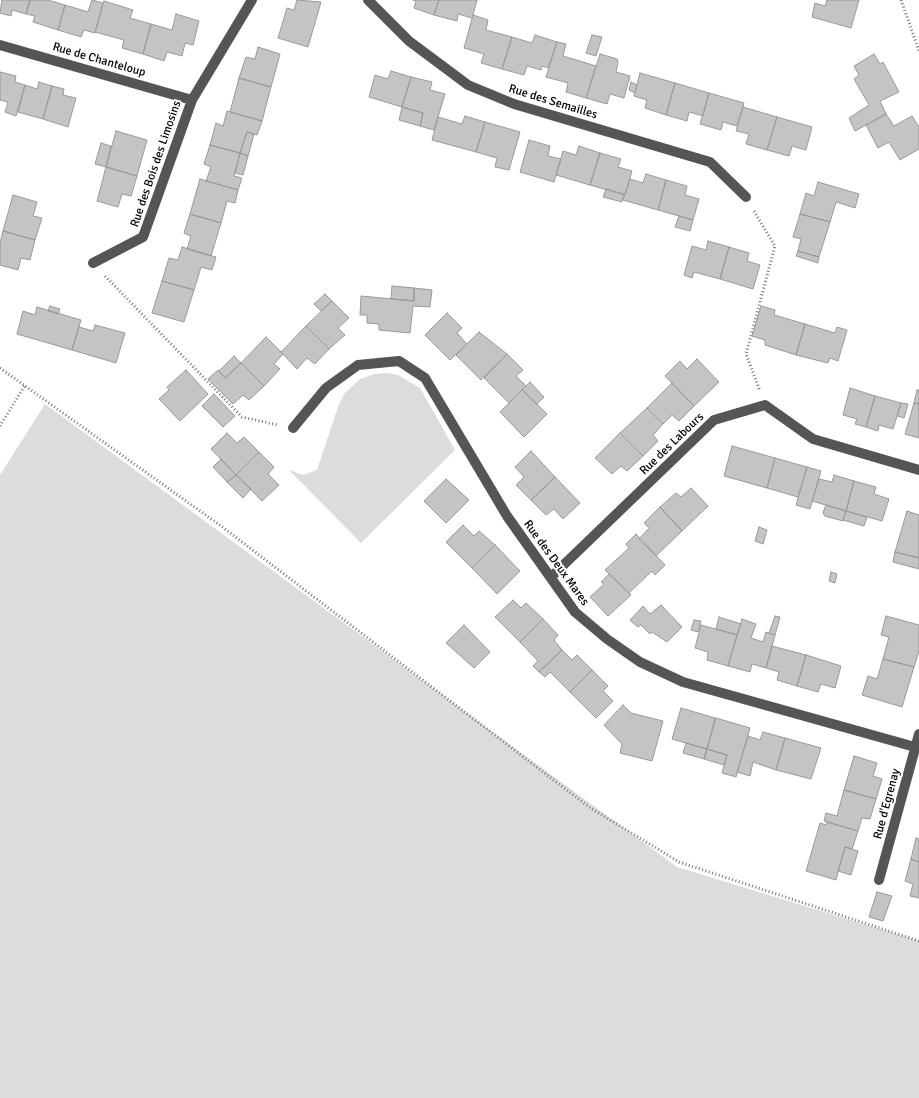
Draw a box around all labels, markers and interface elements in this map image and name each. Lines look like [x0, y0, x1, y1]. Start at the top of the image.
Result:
street label: Rue de Chanteloup [51, 40, 147, 80]
street label: Rue des Semailles [507, 82, 599, 122]
street label: Rue des Bois des Limosins [128, 99, 184, 229]
street label: Rue des Labours [637, 410, 707, 478]
street label: Rue des Deux Mares [520, 517, 592, 609]
street label: Rue d'Egrenay [871, 767, 903, 841]

